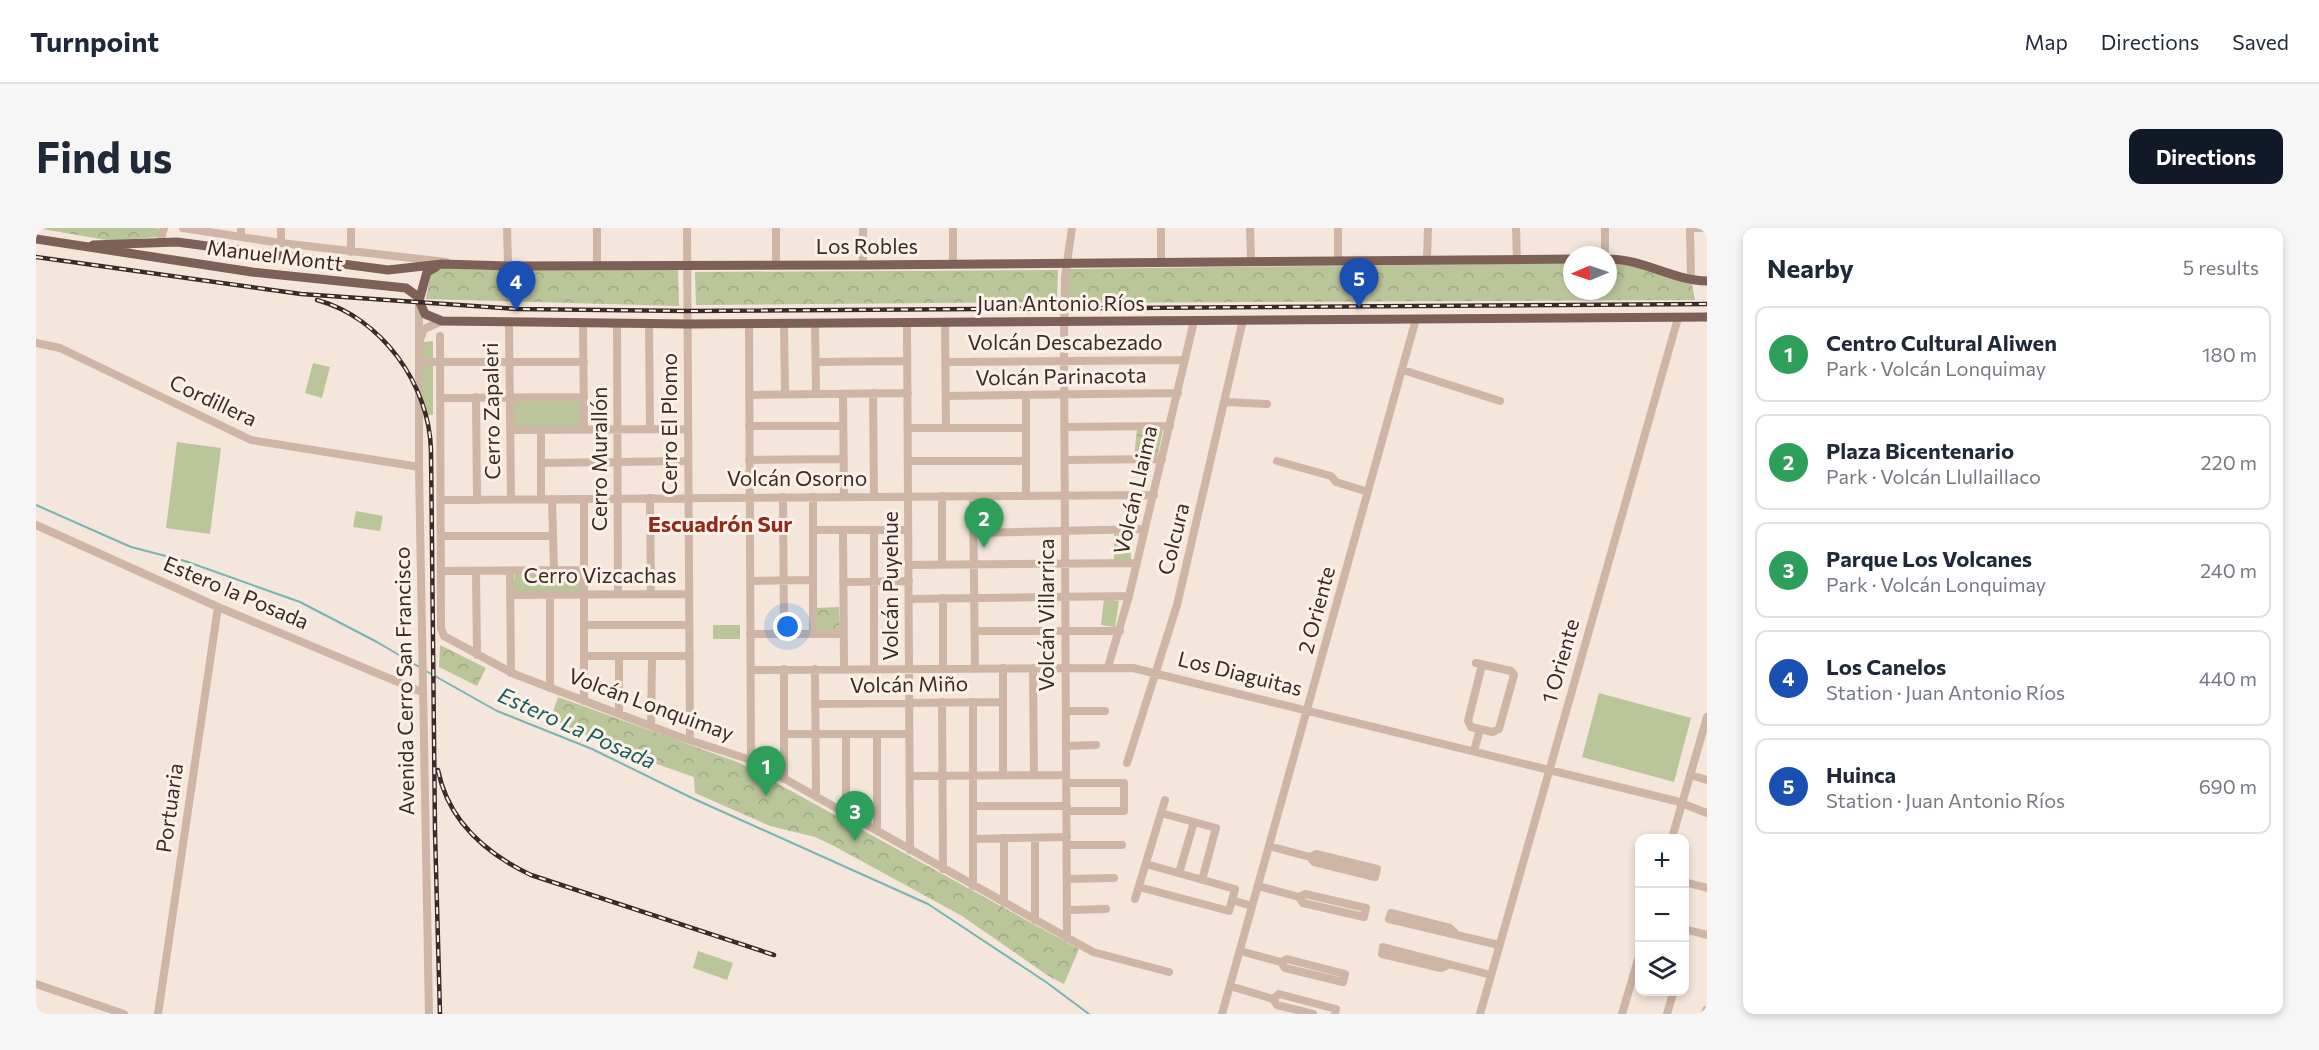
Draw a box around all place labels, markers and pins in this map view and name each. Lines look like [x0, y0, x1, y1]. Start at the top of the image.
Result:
pin: 5 [1340, 259, 1378, 308]
pin: 4 [496, 262, 536, 311]
pin: 2 [964, 498, 1004, 548]
pin: 1 [746, 746, 786, 796]
pin: 3 [836, 792, 874, 841]

